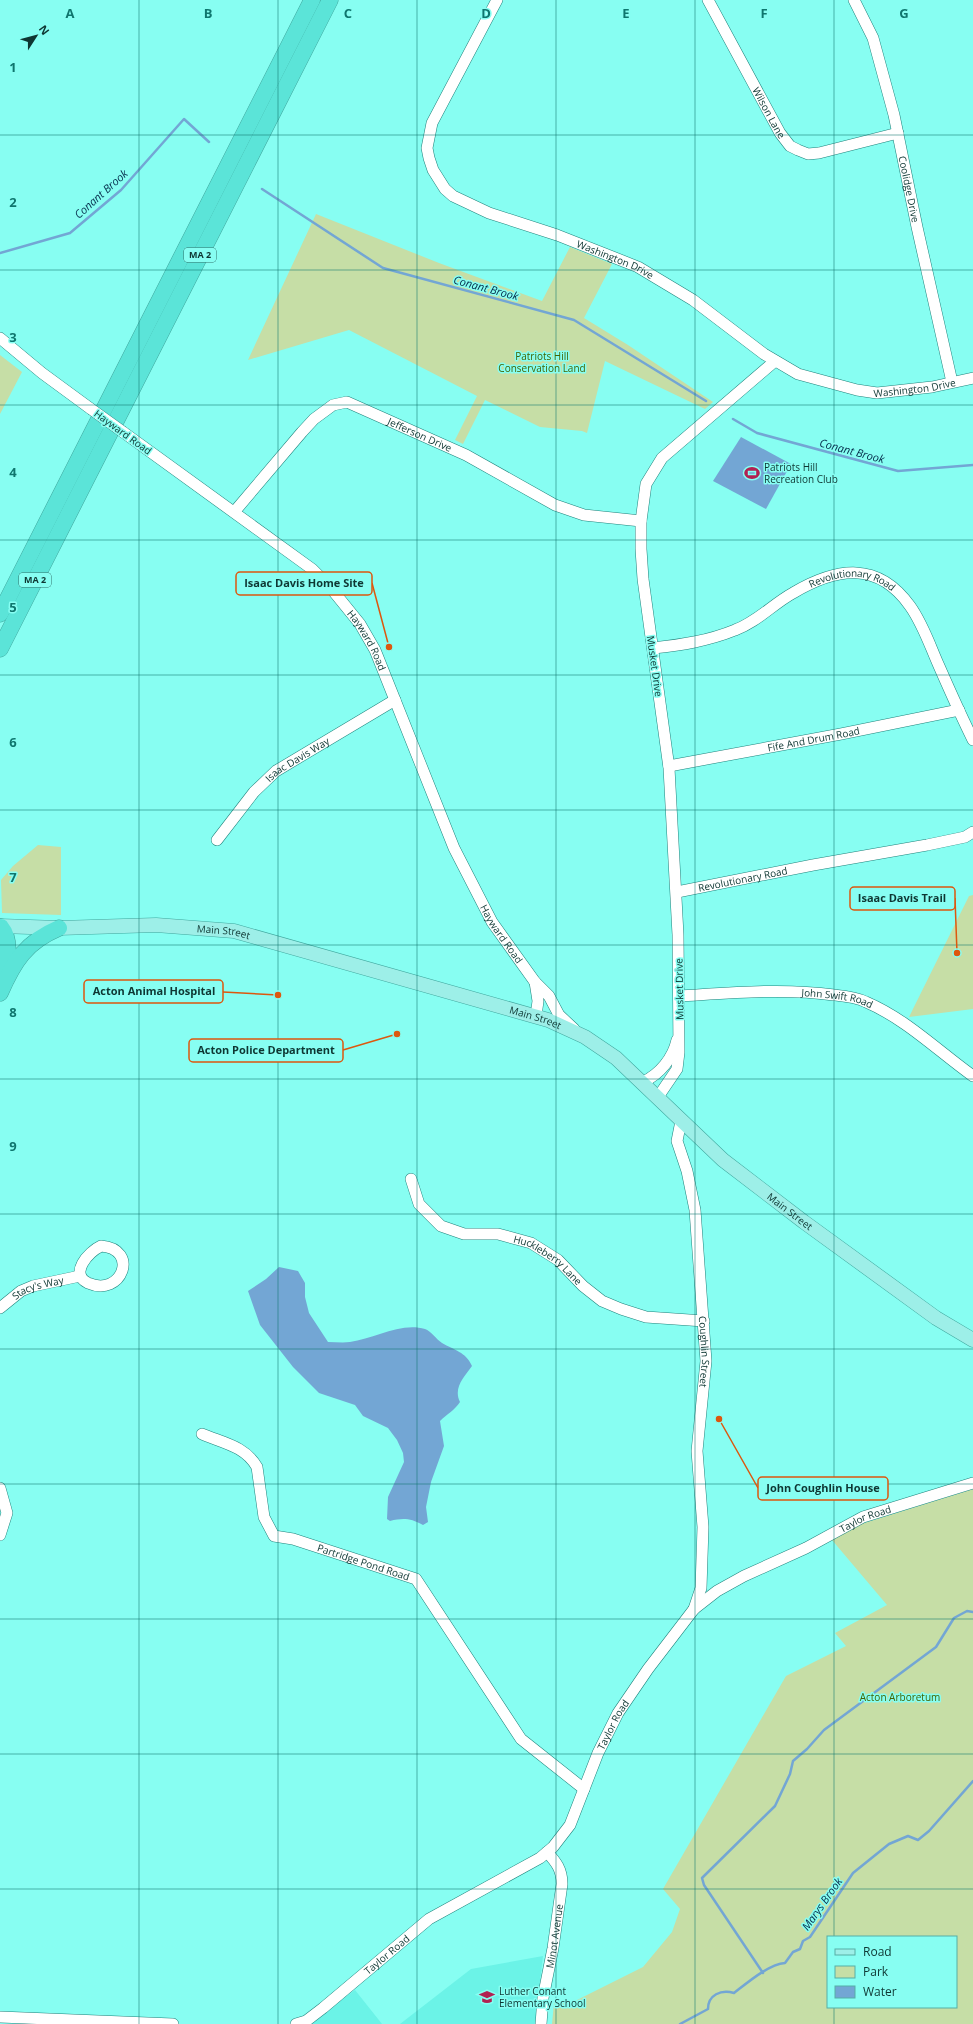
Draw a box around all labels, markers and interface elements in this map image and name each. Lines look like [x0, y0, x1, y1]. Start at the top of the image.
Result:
text: A [66, 4, 75, 22]
text: B [204, 4, 213, 22]
text: C [344, 4, 352, 22]
text: D [481, 4, 491, 22]
text: E [622, 4, 630, 22]
text: F [760, 4, 768, 22]
text: G [899, 4, 909, 22]
north arrow [16, 16, 56, 56]
text: N [36, 22, 53, 38]
text: 1 [9, 58, 17, 76]
street label: Wilson Lane [749, 84, 789, 141]
street label: Coolidge Drive [896, 155, 923, 224]
water label: Conant Brook [71, 165, 131, 222]
text: 2 [9, 193, 17, 211]
street label: Washington Drive [575, 237, 657, 282]
road number: MA 2 [184, 248, 216, 262]
water label: Conant Brook [452, 272, 521, 304]
text: 3 [9, 328, 17, 346]
park label: Patriots Hill Conservation Land [498, 349, 586, 375]
street label: Washington Drive [873, 375, 957, 400]
street label: Hayward Road [91, 406, 155, 458]
street label: Jefferson Drive [385, 414, 455, 455]
water label: Conant Brook [818, 435, 887, 467]
place label: Patriots Hill Recreation Club [764, 460, 838, 486]
text: 4 [9, 463, 17, 481]
sports icon: Patriots Hill Recreation Club [743, 464, 761, 482]
street label: Revolutionary Road [806, 566, 899, 594]
callout: Isaac Davis Home Site [236, 572, 372, 595]
road number: MA 2 [19, 573, 51, 587]
text: Isaac Davis Home Site [244, 575, 364, 590]
text: 5 [9, 598, 17, 616]
street label: Hayward Road [344, 607, 389, 673]
street label: Musket Drive [644, 635, 666, 698]
street label: Fife And Drum Road [766, 723, 861, 755]
text: 6 [9, 733, 17, 751]
street label: Isaac Davis Way [262, 733, 333, 785]
street label: Revolutionary Road [697, 863, 789, 895]
text: 7 [9, 868, 17, 886]
callout: Isaac Davis Trail [850, 887, 955, 910]
text: Isaac Davis Trail [858, 890, 946, 905]
street label: Hayward Road [477, 902, 526, 966]
street label: Main Street [196, 921, 252, 942]
street label: Musket Drive [671, 958, 687, 1020]
callout: Acton Animal Hospital [84, 980, 223, 1003]
text: Acton Animal Hospital [93, 983, 215, 998]
street label: John Swift Road [800, 985, 875, 1011]
street label: Main Street [508, 1002, 564, 1032]
text: 8 [9, 1003, 17, 1021]
callout: Acton Police Department [189, 1039, 343, 1062]
text: Acton Police Department [197, 1042, 335, 1057]
text: 9 [9, 1137, 17, 1155]
street label: Main Street [764, 1189, 816, 1233]
street label: Huckleberry Lane [512, 1232, 586, 1288]
street label: Stacy's Way [9, 1273, 66, 1303]
street label: Coughlin Street [696, 1315, 713, 1389]
callout: John Coughlin House [758, 1477, 888, 1500]
text: John Coughlin House [765, 1480, 880, 1495]
street label: Taylor Road [837, 1502, 893, 1536]
street label: Partridge Pond Road [316, 1540, 412, 1584]
park label: Acton Arboretum [860, 1690, 940, 1704]
street label: Taylor Road [594, 1697, 632, 1752]
water label: Marys Brook [798, 1874, 846, 1933]
street label: Minot Avenue [542, 1903, 566, 1969]
street label: Taylor Road [361, 1931, 412, 1978]
legend [827, 1936, 957, 2008]
text: Road [863, 1943, 892, 1960]
text: Park [863, 1963, 889, 1980]
text: Water [863, 1983, 897, 2000]
place label: Luther Conant Elementary School [499, 1984, 585, 2010]
school or university icon: Luther Conant Elementary School [478, 1988, 496, 2006]

